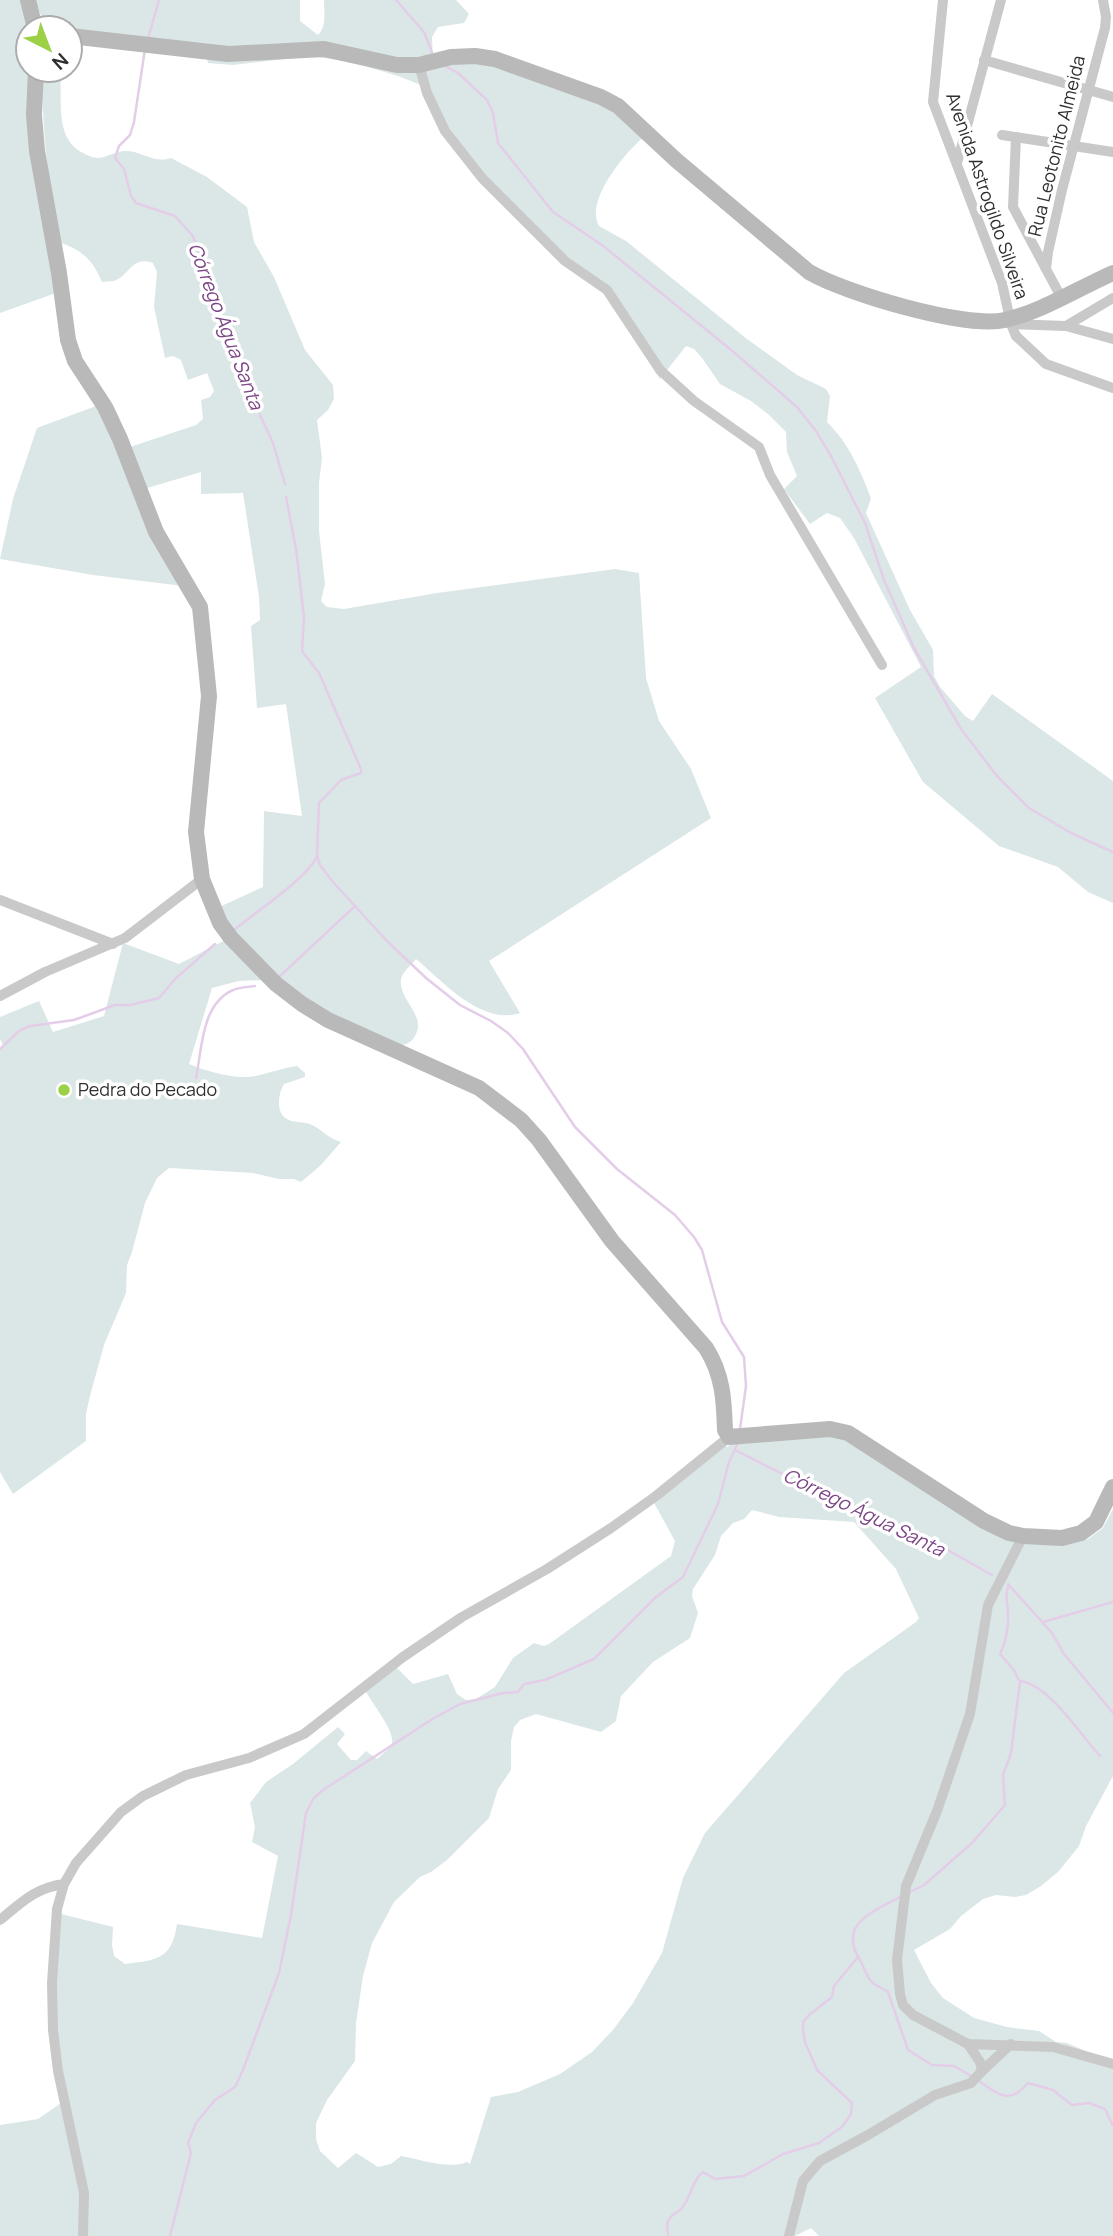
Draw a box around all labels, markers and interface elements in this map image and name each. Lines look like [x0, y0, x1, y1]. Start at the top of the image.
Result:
north arrow [14, 14, 84, 84]
text: N [47, 47, 74, 76]
street label: Rua Leotonito Almeida [1022, 53, 1090, 239]
street label: Avenida Astrogildo Silveira [941, 89, 1035, 302]
water label: Córrego Água Santa [182, 239, 270, 414]
place label: Pedra do Pecado [78, 1077, 217, 1101]
marker: Pedra do Pecado [56, 1082, 72, 1098]
water label: Córrego Água Santa [779, 1462, 950, 1563]

